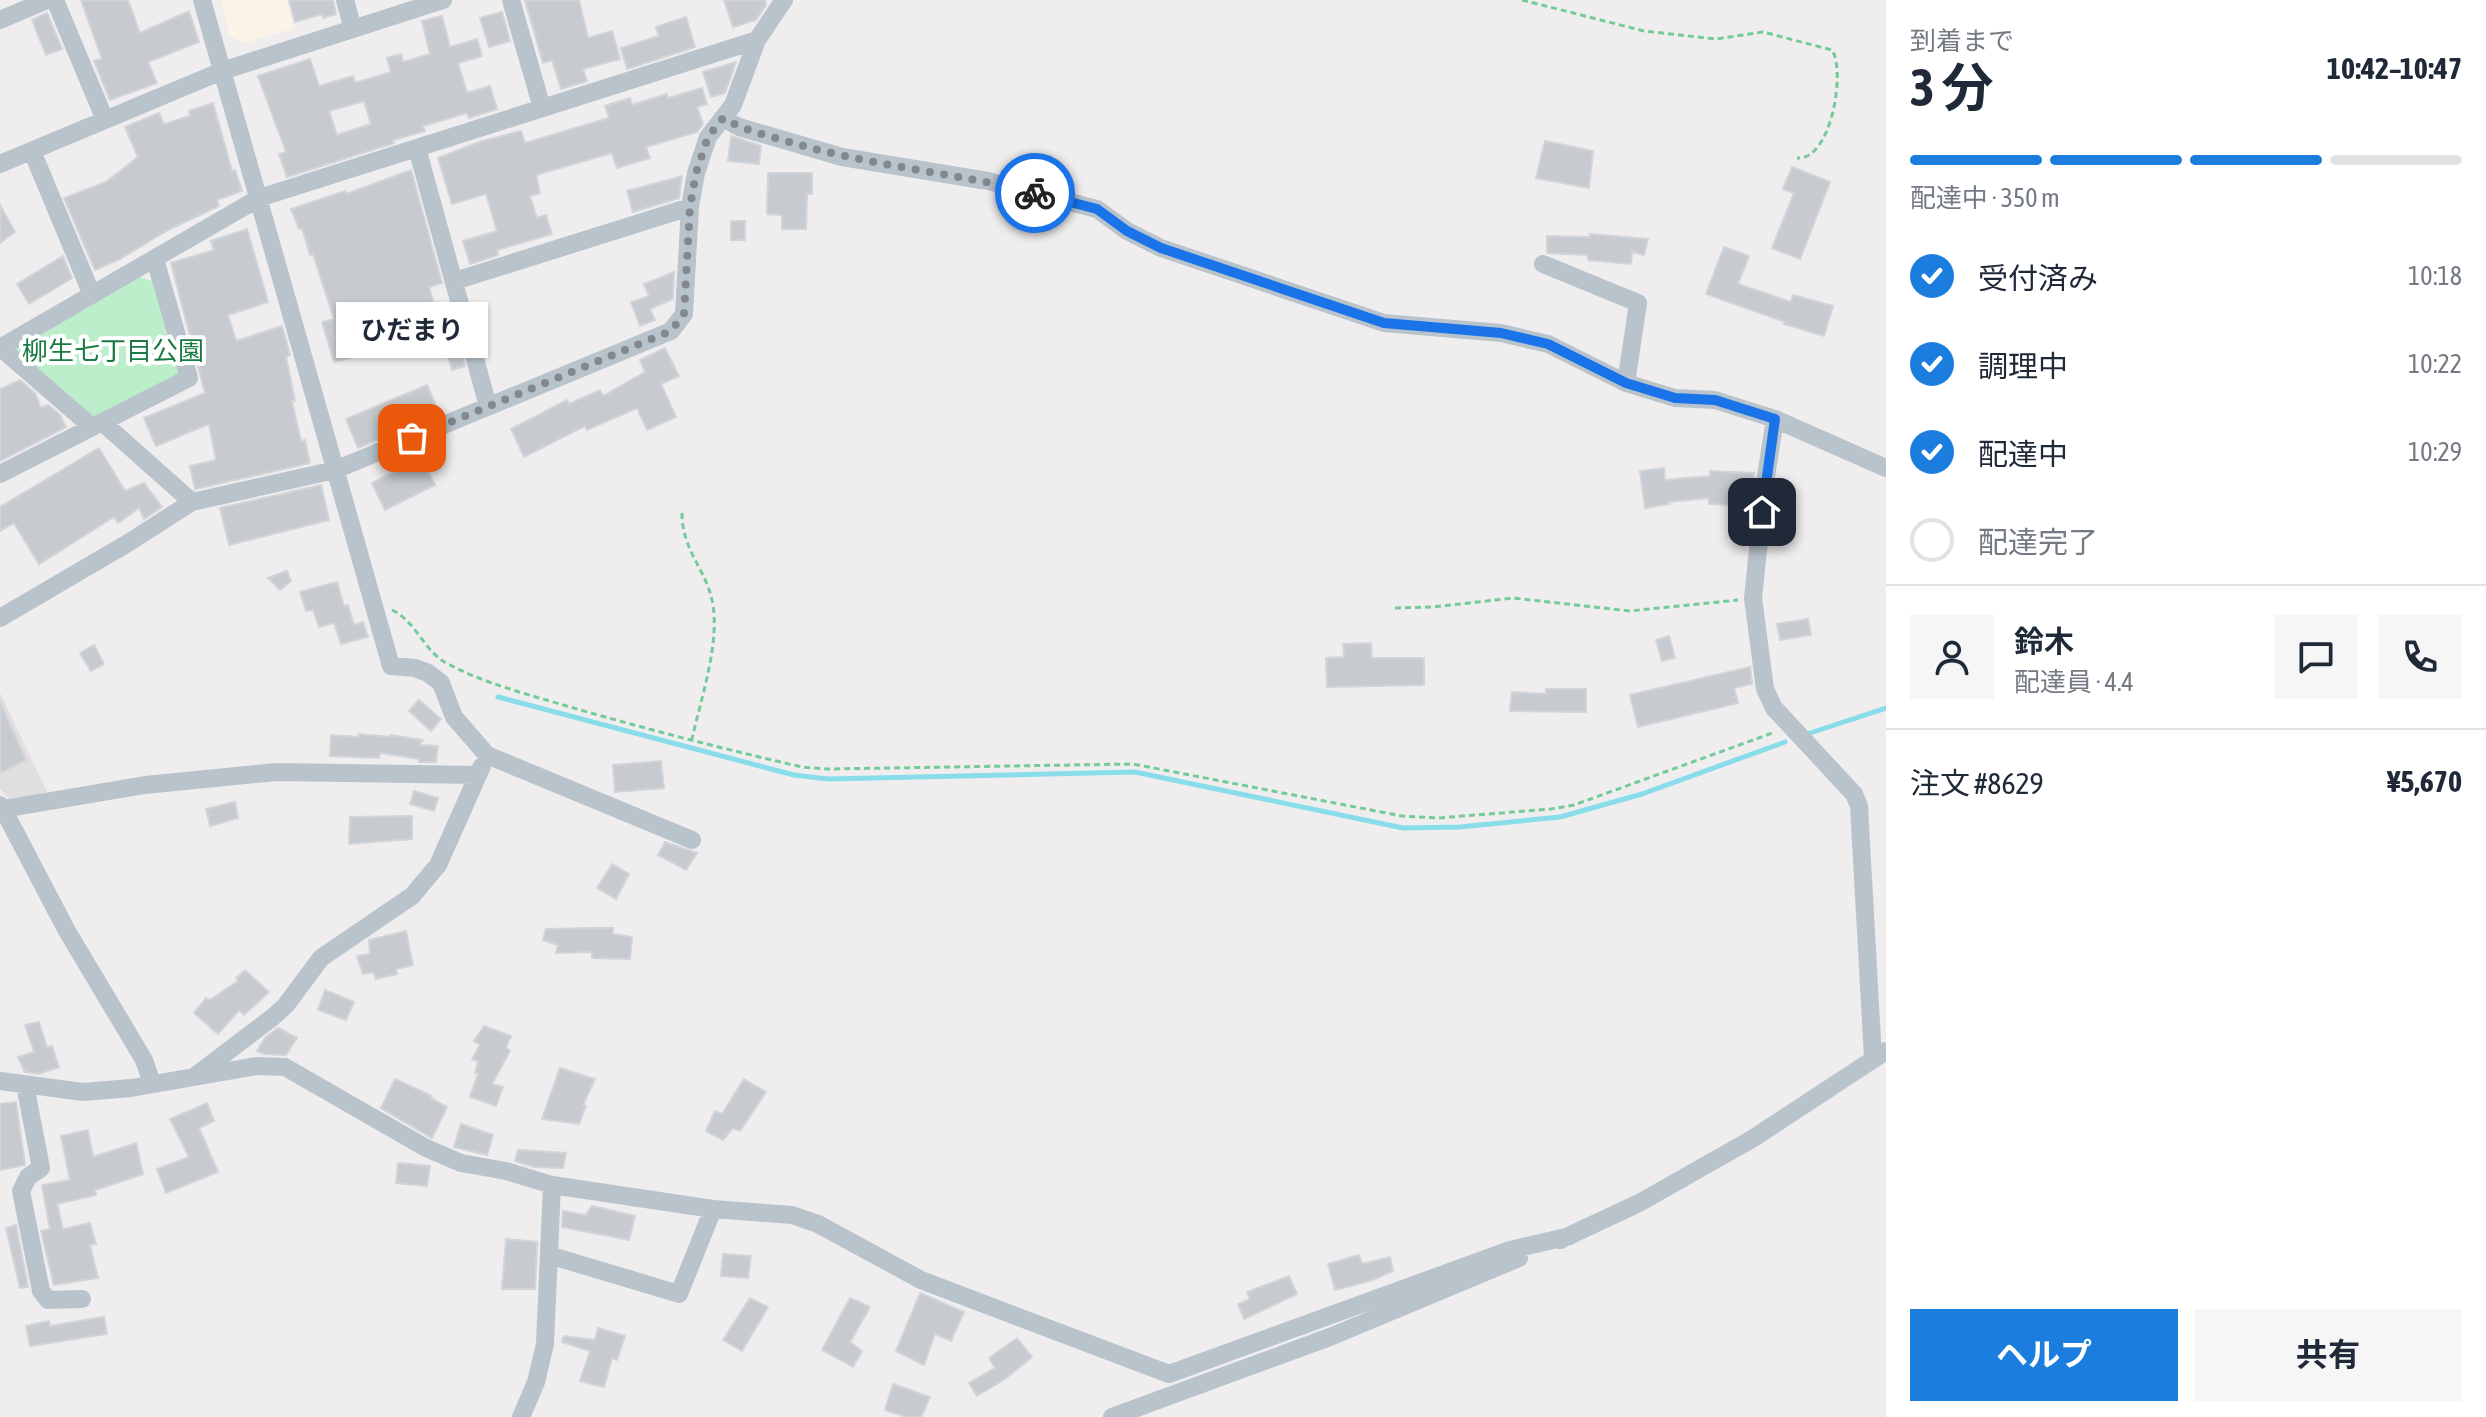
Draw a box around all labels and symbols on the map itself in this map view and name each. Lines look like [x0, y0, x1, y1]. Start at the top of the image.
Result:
courier [995, 153, 1075, 233]
callout: ひだまり [336, 302, 488, 358]
park label: 柳生七丁目公園 [22, 336, 204, 366]
pin [378, 404, 446, 472]
pin [1728, 478, 1796, 546]

